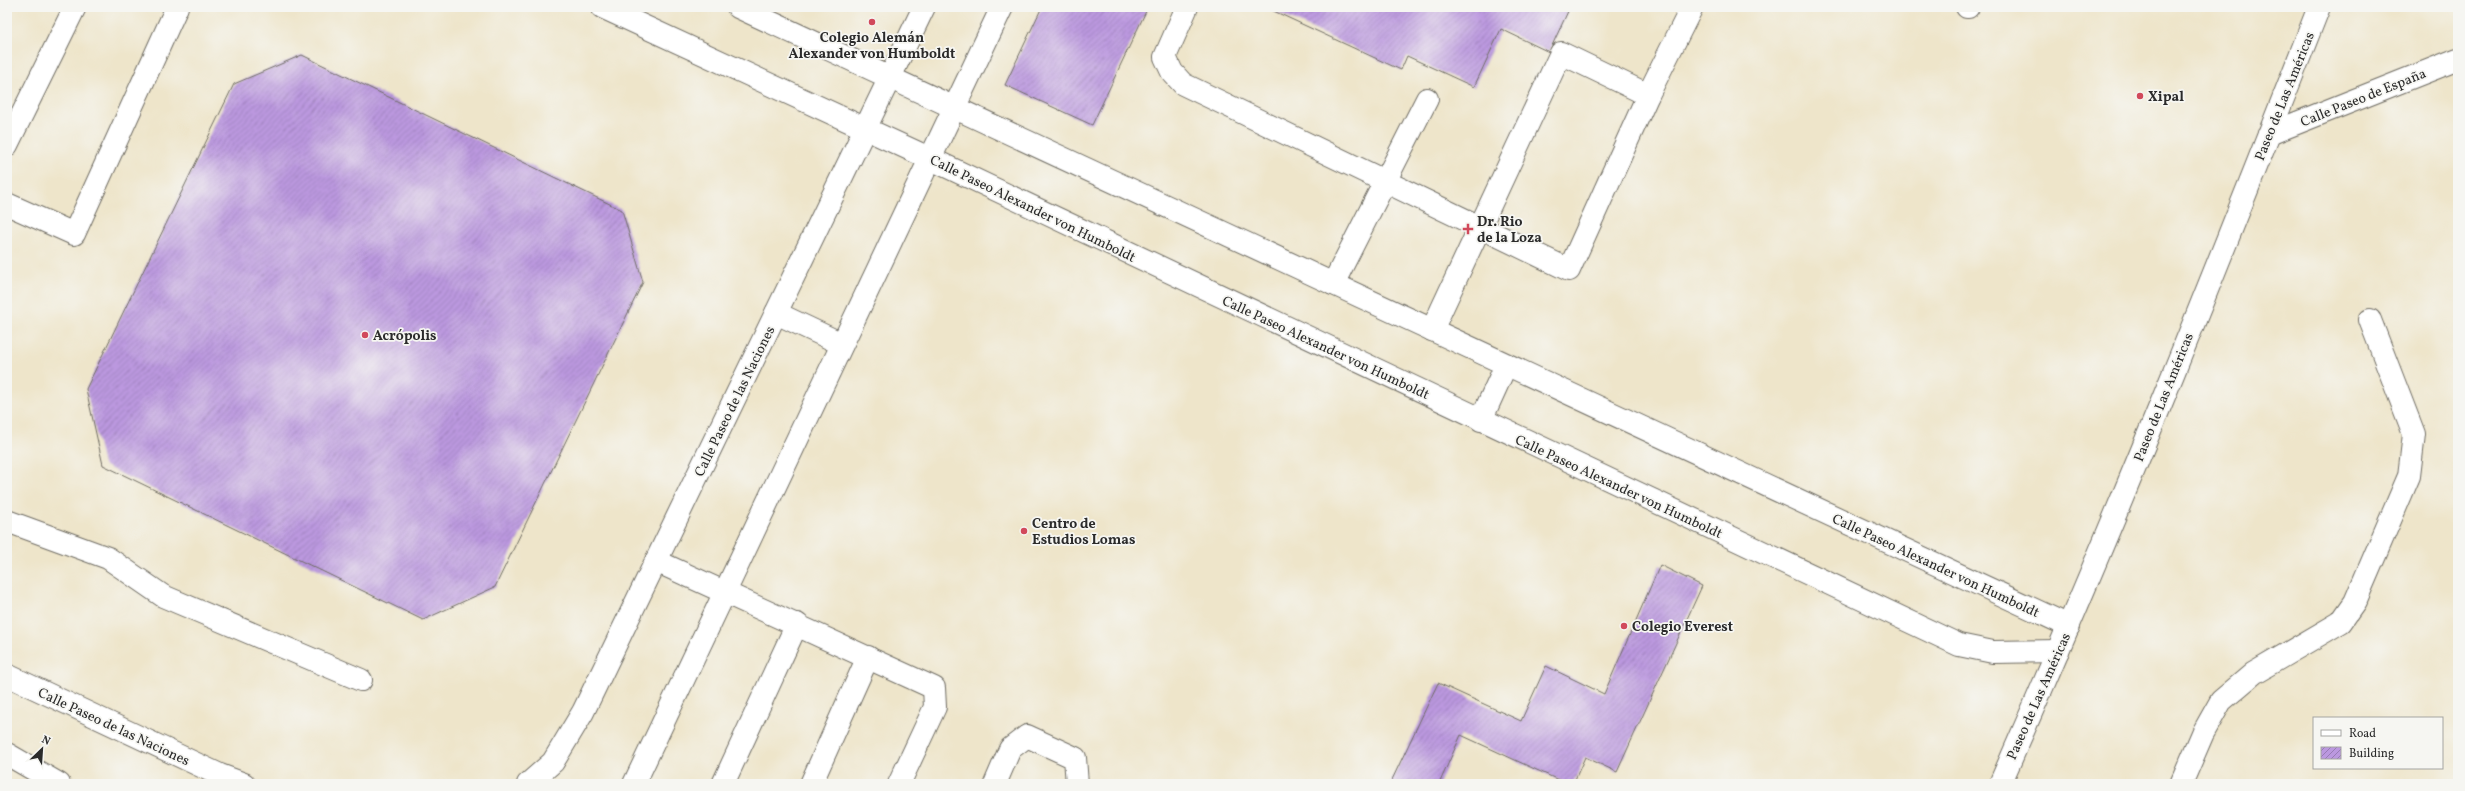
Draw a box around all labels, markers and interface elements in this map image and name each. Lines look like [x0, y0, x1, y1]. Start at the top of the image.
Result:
marker: Colegio Alemán Alexander von Humboldt [867, 17, 877, 27]
place label: Colegio Alemán Alexander von Humboldt [789, 29, 955, 64]
street label: Paseo de Las Américas [2251, 29, 2320, 164]
street label: Calle Paseo de España [2298, 64, 2429, 132]
place label: Xipal [2148, 88, 2184, 107]
marker: Xipal [2135, 91, 2145, 101]
street label: Calle Paseo Alexander von Humboldt [926, 151, 1138, 268]
place label: Dr. Rio de la Loza [1477, 213, 1542, 248]
marker: Dr. Rio de la Loza [1462, 223, 1474, 235]
street label: Calle Paseo Alexander von Humboldt [1219, 292, 1432, 405]
street label: Calle Paseo de las Naciones [691, 323, 780, 480]
place label: Acrópolis [373, 327, 437, 346]
marker: Acrópolis [360, 330, 370, 340]
street label: Paseo de Las Américas [2130, 330, 2199, 465]
street label: Calle Paseo Alexander von Humboldt [1512, 431, 1725, 544]
street label: Calle Paseo Alexander von Humboldt [1829, 510, 2042, 623]
place label: Centro de Estudios Lomas [1032, 515, 1135, 550]
marker: Centro de Estudios Lomas [1019, 526, 1029, 536]
place label: Colegio Everest [1632, 618, 1733, 637]
marker: Colegio Everest [1619, 621, 1629, 631]
street label: Paseo de Las Américas [2003, 630, 2076, 763]
street label: Calle Paseo de las Naciones [35, 683, 193, 769]
legend [2313, 717, 2443, 769]
text: Road [2349, 726, 2376, 742]
north arrow [22, 729, 62, 769]
text: Building [2349, 746, 2394, 762]

